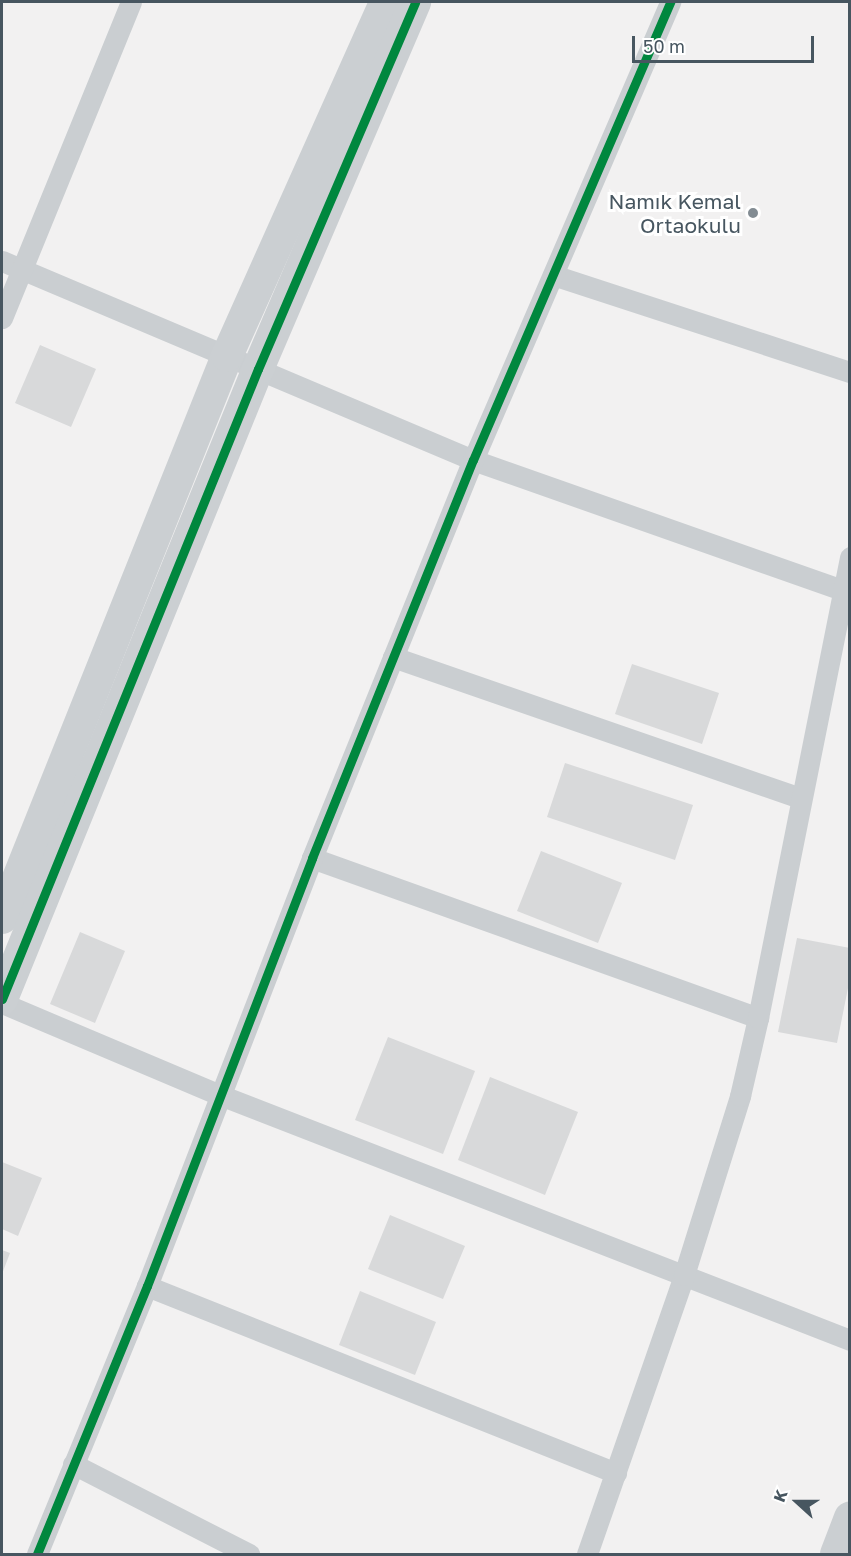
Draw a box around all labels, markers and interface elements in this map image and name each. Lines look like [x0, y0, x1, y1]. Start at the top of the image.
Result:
scale bar [635, 24, 816, 62]
text: 50 m [643, 35, 685, 57]
place label: Namık Kemal Ortaokulu [608, 188, 741, 238]
marker: Namık Kemal Ortaokulu [746, 206, 760, 220]
north arrow [767, 1472, 827, 1532]
text: K [769, 1487, 792, 1505]

